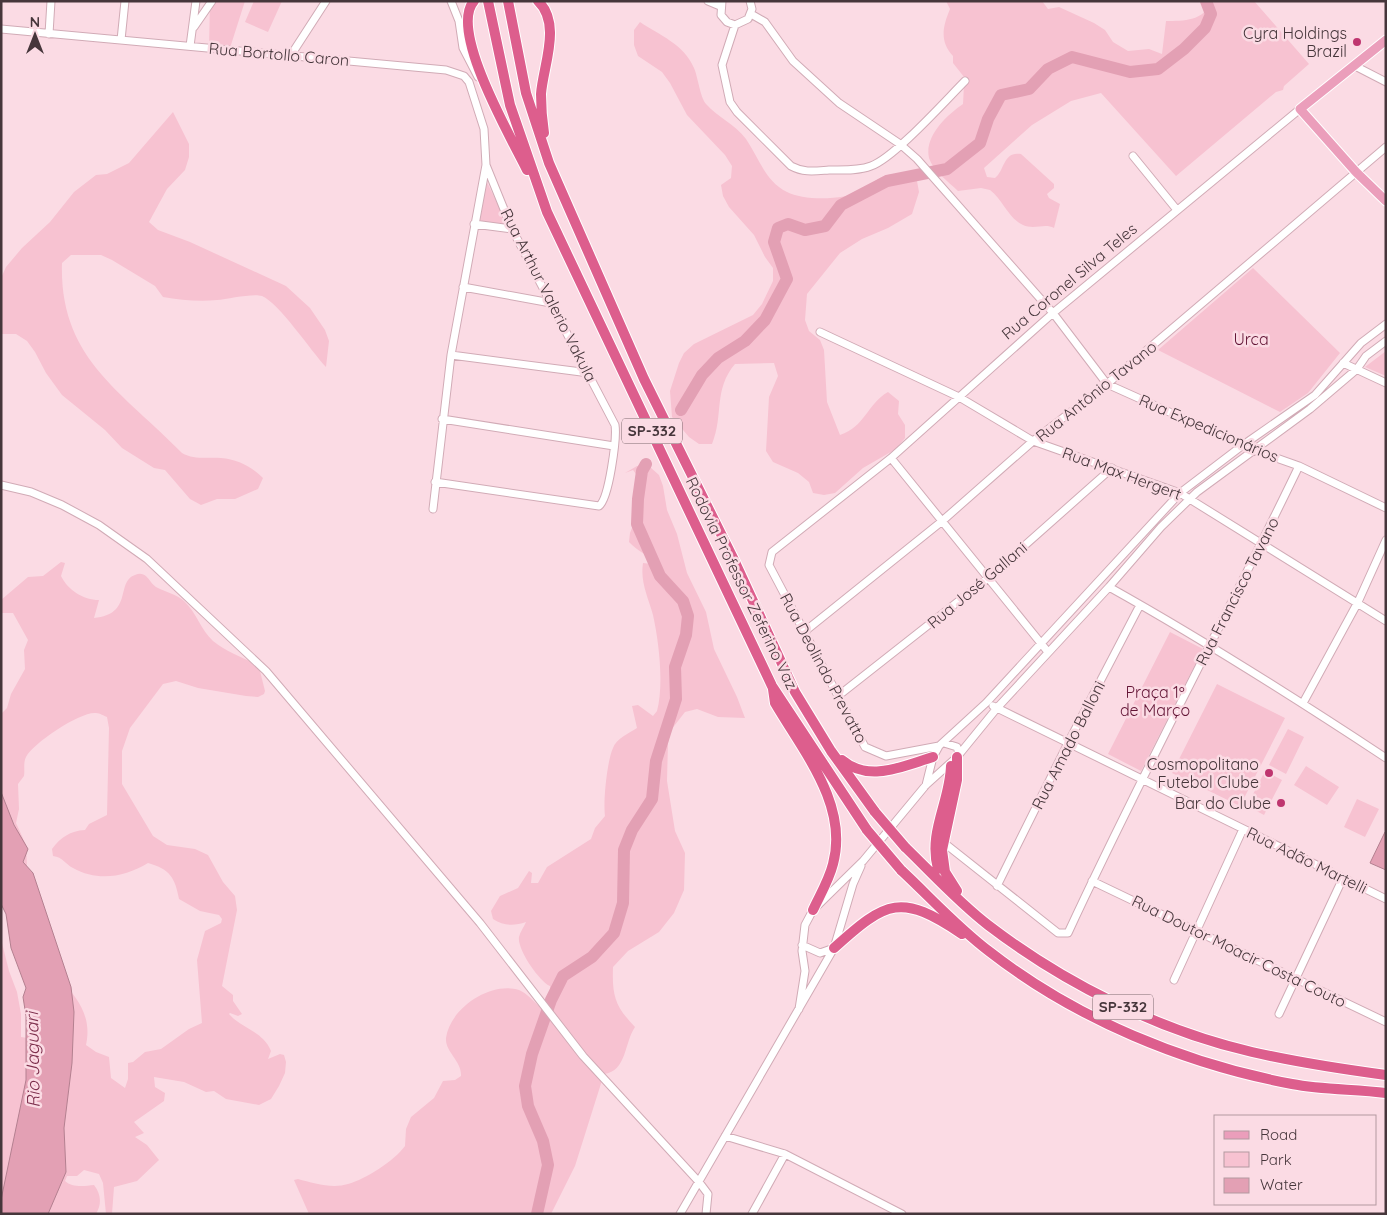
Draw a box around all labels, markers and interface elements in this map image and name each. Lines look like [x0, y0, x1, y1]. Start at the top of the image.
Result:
north arrow [10, 10, 60, 60]
text: N [30, 13, 40, 31]
place label: Cyra Holdings Brazil [1243, 23, 1347, 61]
marker: Cyra Holdings Brazil [1351, 36, 1363, 48]
street label: Rua Bortollo Caron [208, 38, 350, 70]
street label: Rua Arthur Valerio Vakula [497, 205, 601, 385]
street label: Rua Coronel Silva Teles [997, 218, 1141, 344]
park label: Urca [1233, 329, 1269, 349]
street label: Rua Antônio Tavano [1032, 336, 1160, 446]
street label: Rua Expedicionários [1136, 390, 1282, 466]
road number: SP-332 [622, 418, 682, 444]
street label: Rua Max Hergert [1060, 442, 1184, 504]
street label: Rodovia Professor Zeferino Vaz [682, 473, 802, 693]
street label: Rua Francisco Tavano [1191, 514, 1283, 668]
street label: Rua José Gallani [923, 537, 1031, 633]
street label: Rua Deolindo Prevatto [776, 590, 872, 746]
street label: Rua Amado Balloni [1027, 677, 1109, 813]
park label: Praça 1º de Março [1120, 682, 1190, 720]
place label: Cosmopolitano Futebol Clube [1147, 754, 1259, 792]
marker: Cosmopolitano Futebol Clube [1263, 767, 1275, 779]
place label: Bar do Clube [1175, 793, 1271, 813]
marker: Bar do Clube [1275, 797, 1287, 809]
street label: Rua Adão Martelli [1243, 822, 1371, 898]
street label: Rua Doutor Moacir Costa Couto [1129, 890, 1349, 1012]
road number: SP-332 [1093, 994, 1153, 1020]
water label: Rio Jaguari [20, 1010, 45, 1108]
legend [1214, 1115, 1377, 1205]
text: Road [1260, 1125, 1297, 1144]
text: Park [1260, 1150, 1292, 1169]
text: Water [1260, 1175, 1303, 1194]

